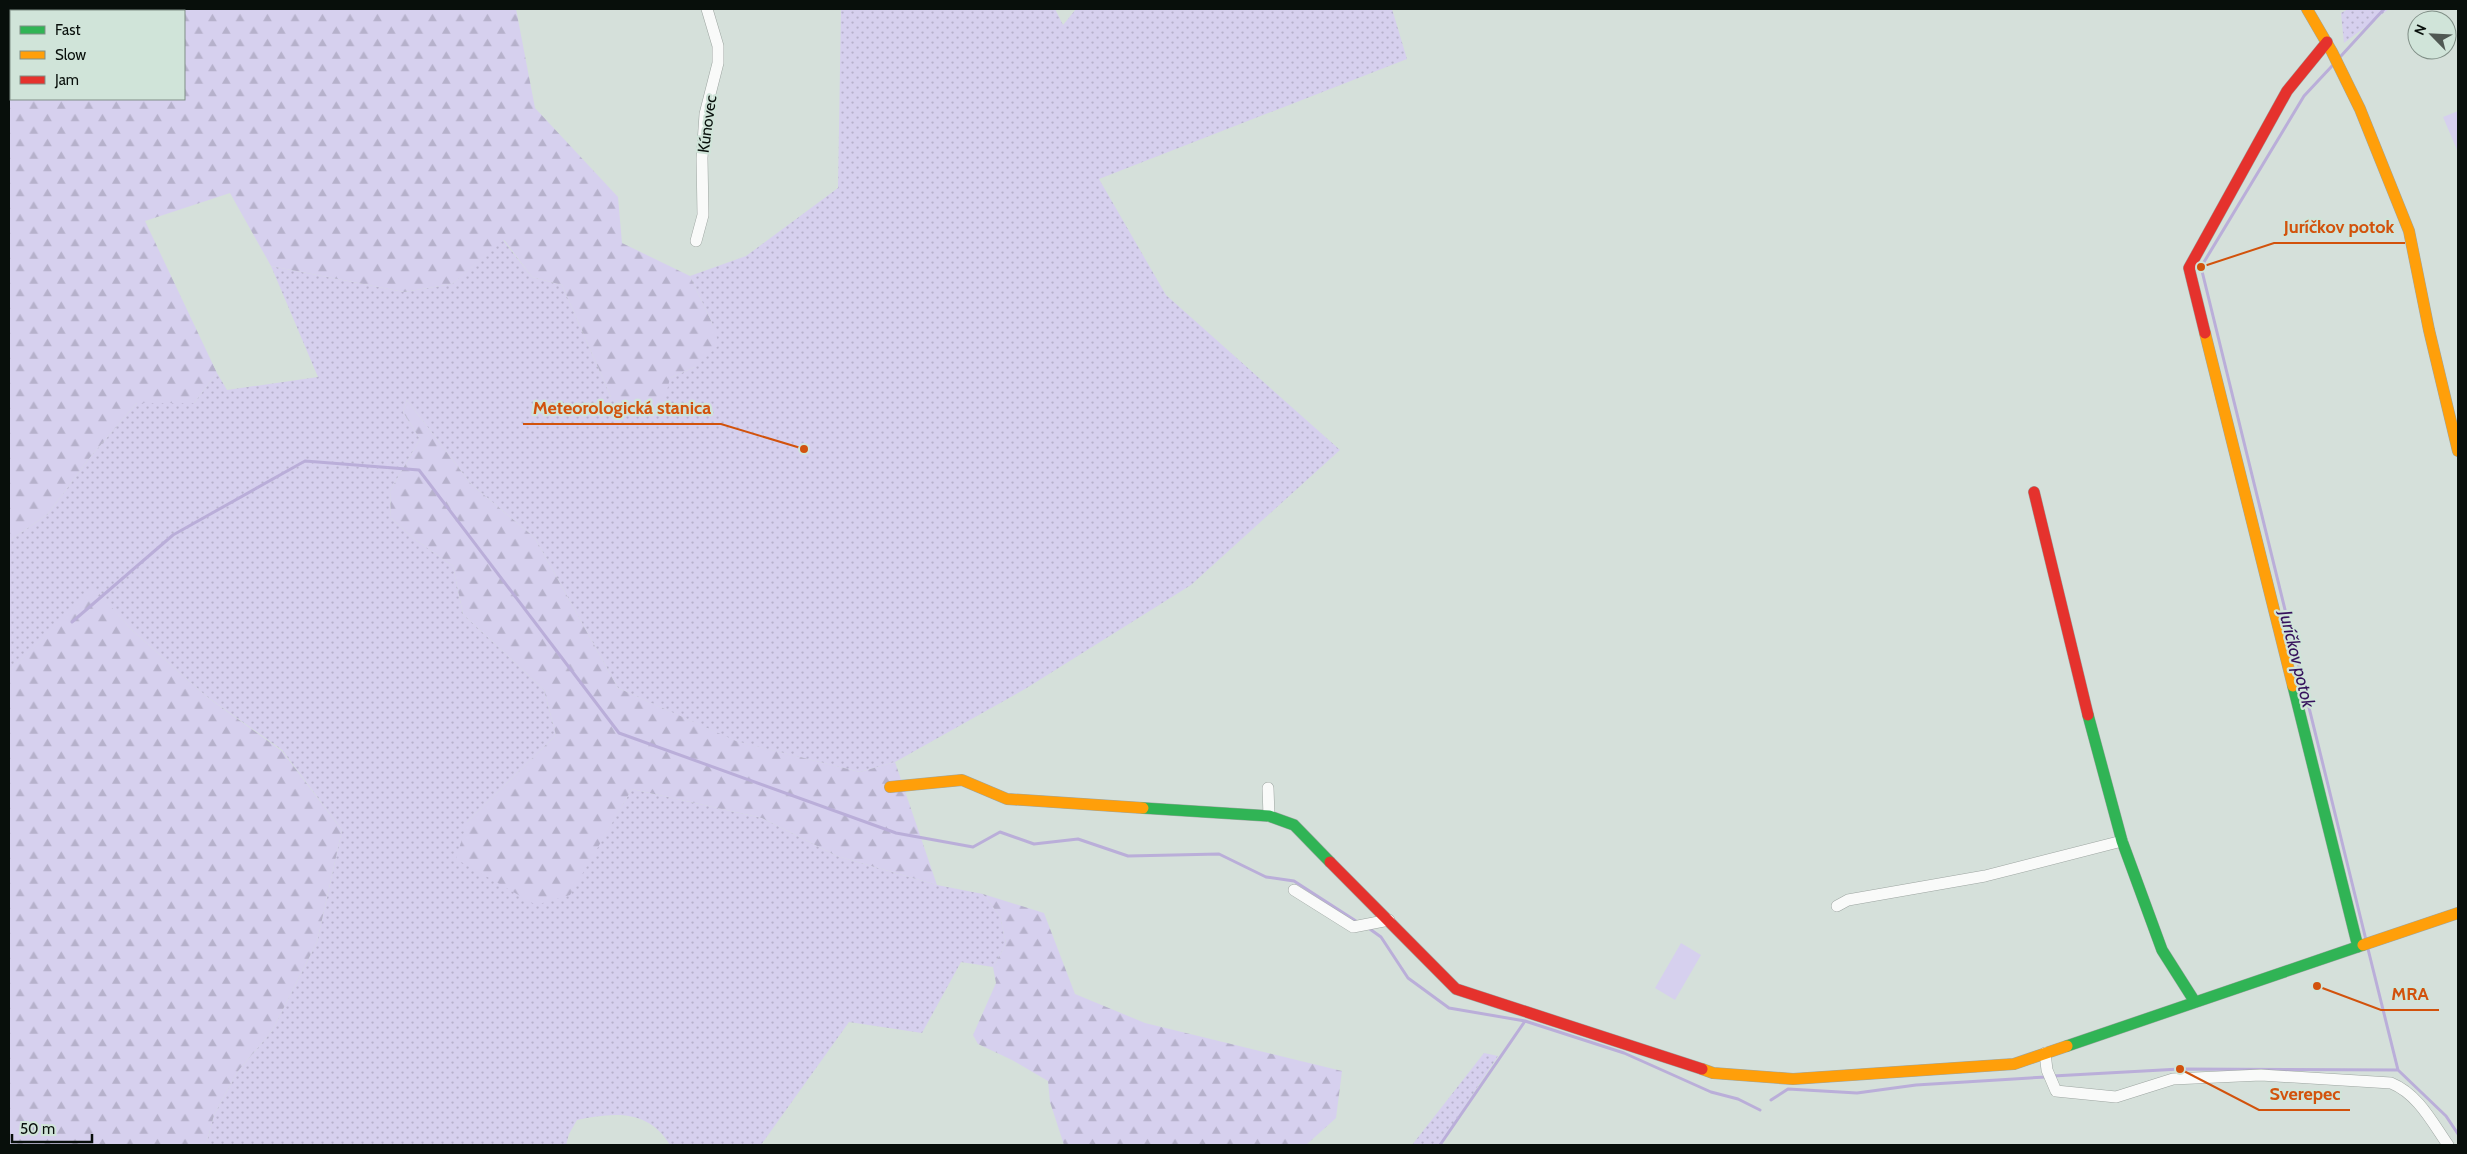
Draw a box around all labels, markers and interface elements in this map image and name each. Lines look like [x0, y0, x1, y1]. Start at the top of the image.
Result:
legend [10, 10, 185, 100]
north arrow [2407, 10, 2457, 60]
text: Fast [55, 21, 80, 39]
text: N [2410, 22, 2430, 38]
text: Slow [55, 46, 86, 64]
text: Jam [54, 71, 79, 89]
street label: Kúnovec [694, 94, 720, 154]
callout: Juríčkov potok [2274, 210, 2405, 243]
text: Juríčkov potok [2283, 216, 2394, 238]
callout: Meteorologická stanica [523, 391, 721, 424]
text: Meteorologická stanica [533, 397, 711, 419]
water label: Juríčkov potok [2274, 606, 2320, 711]
callout: MRA [2381, 977, 2439, 1010]
text: MRA [2391, 983, 2429, 1005]
callout: Sverepec [2259, 1077, 2350, 1110]
text: Sverepec [2269, 1083, 2341, 1105]
scale bar [12, 1112, 92, 1144]
text: 50 m [20, 1120, 55, 1138]

